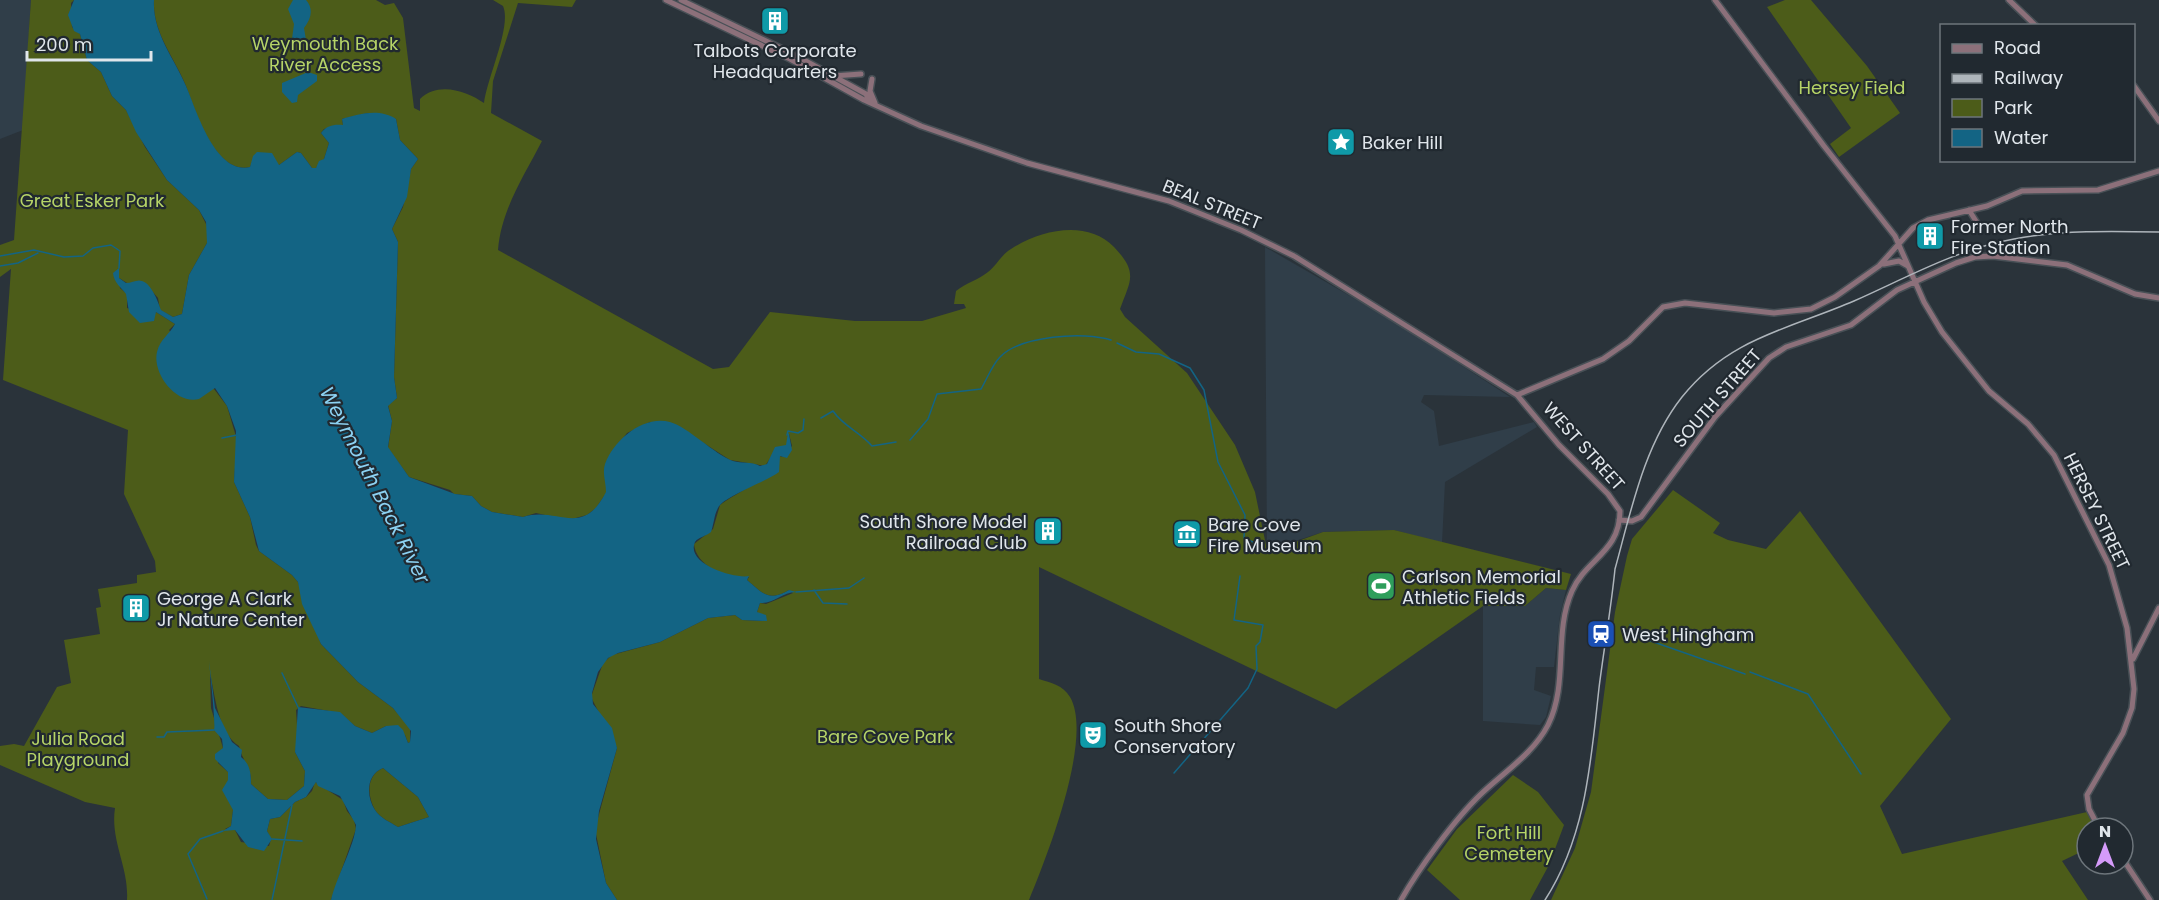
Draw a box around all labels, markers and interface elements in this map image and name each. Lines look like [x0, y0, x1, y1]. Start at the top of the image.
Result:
building icon: Talbots Corporate Headquarters [759, 5, 791, 37]
scale bar [27, 24, 152, 62]
legend [1940, 24, 2135, 162]
park label: Weymouth Back River Access [252, 31, 399, 77]
text: 200 m [36, 32, 92, 57]
text: Road [1994, 35, 2041, 60]
place label: Talbots Corporate Headquarters [693, 38, 857, 84]
text: Railway [1994, 65, 2063, 90]
park label: Hersey Field [1798, 75, 1906, 100]
text: Park [1994, 95, 2033, 120]
text: Water [1994, 125, 2048, 150]
place icon: Baker Hill [1325, 126, 1357, 158]
place label: Baker Hill [1362, 130, 1443, 155]
street label: BEAL STREET [1159, 173, 1265, 235]
park label: Great Esker Park [20, 188, 165, 213]
place label: Former North Fire Station [1951, 214, 2069, 260]
building icon: Former North Fire Station [1914, 220, 1946, 252]
street label: SOUTH STREET [1667, 343, 1767, 453]
water label: Weymouth Back River [313, 382, 437, 589]
street label: WEST STREET [1537, 396, 1631, 496]
street label: HERSEY STREET [2058, 448, 2136, 574]
place label: South Shore Model Railroad Club [859, 509, 1027, 555]
place label: Bare Cove Fire Museum [1208, 512, 1322, 558]
building icon: South Shore Model Railroad Club [1032, 515, 1064, 547]
museum icon: Bare Cove Fire Museum [1171, 518, 1203, 550]
place label: Carlson Memorial Athletic Fields [1402, 564, 1561, 610]
sports icon: Carlson Memorial Athletic Fields [1365, 570, 1397, 602]
place label: George A Clark Jr Nature Center [157, 586, 305, 632]
building icon: George A Clark Jr Nature Center [120, 592, 152, 624]
station icon: West Hingham [1585, 618, 1617, 650]
place label: West Hingham [1622, 622, 1754, 647]
place label: South Shore Conservatory [1114, 713, 1235, 759]
theatre icon: South Shore Conservatory [1077, 719, 1109, 751]
park label: Bare Cove Park [817, 724, 954, 749]
park label: Julia Road Playground [27, 726, 129, 772]
north arrow [2075, 816, 2135, 876]
park label: Fort Hill Cemetery [1464, 820, 1554, 866]
text: N [2099, 820, 2111, 843]

